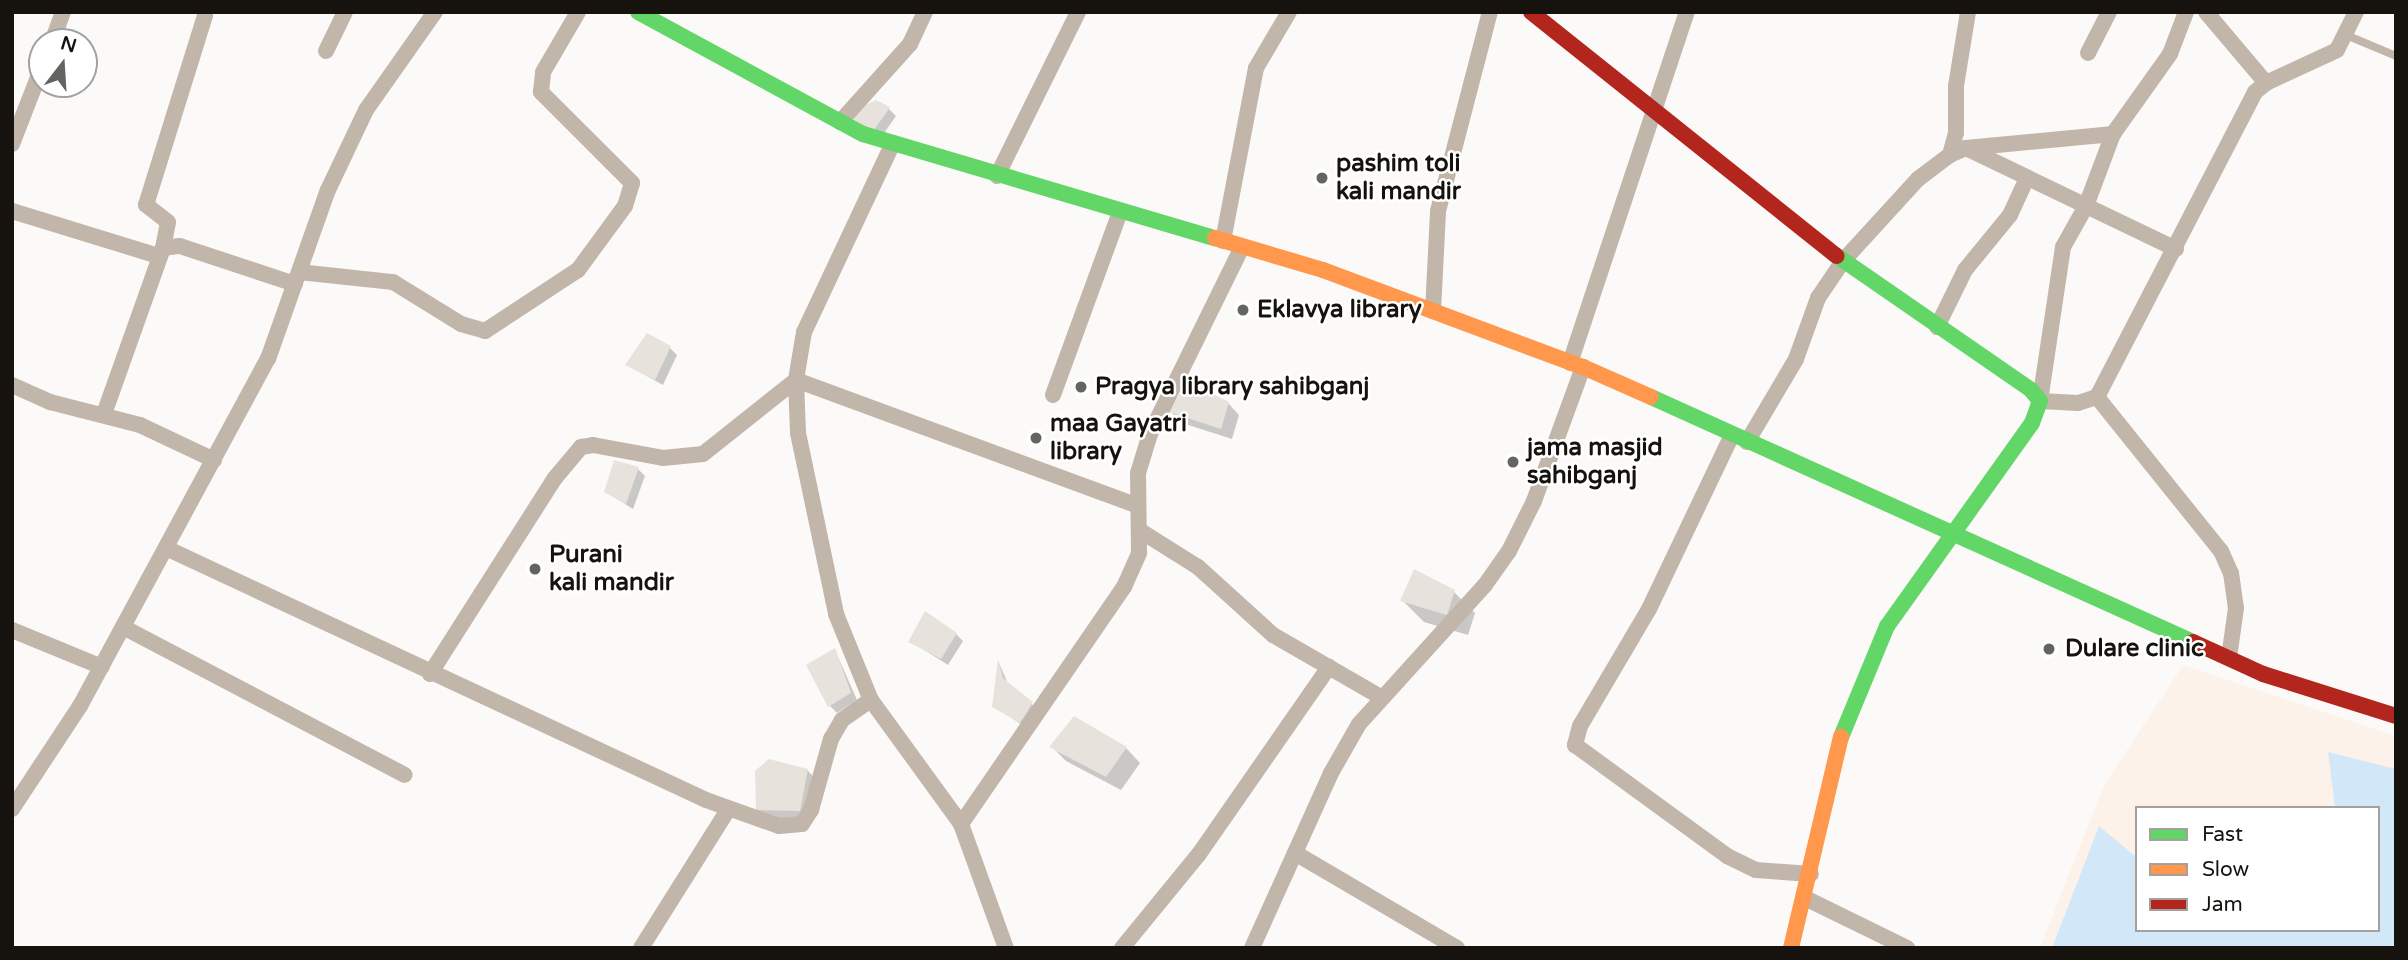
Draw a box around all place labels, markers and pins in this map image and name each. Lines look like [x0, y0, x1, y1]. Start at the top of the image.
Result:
place label: pashim toli kali mandir [1336, 150, 1461, 206]
marker: pashim toli kali mandir [1314, 170, 1330, 186]
place label: Eklavya library [1257, 296, 1422, 324]
marker: Eklavya library [1235, 302, 1251, 318]
place label: Pragya library sahibganj [1095, 373, 1369, 401]
marker: Pragya library sahibganj [1073, 379, 1089, 395]
place label: maa Gayatri library [1050, 410, 1187, 466]
marker: maa Gayatri library [1028, 430, 1044, 446]
place label: jama masjid sahibganj [1527, 434, 1663, 490]
marker: jama masjid sahibganj [1505, 454, 1521, 470]
place label: Purani kali mandir [549, 541, 674, 597]
marker: Purani kali mandir [527, 561, 543, 577]
place label: Dulare clinic [2065, 635, 2204, 663]
marker: Dulare clinic [2039, 639, 2059, 659]

